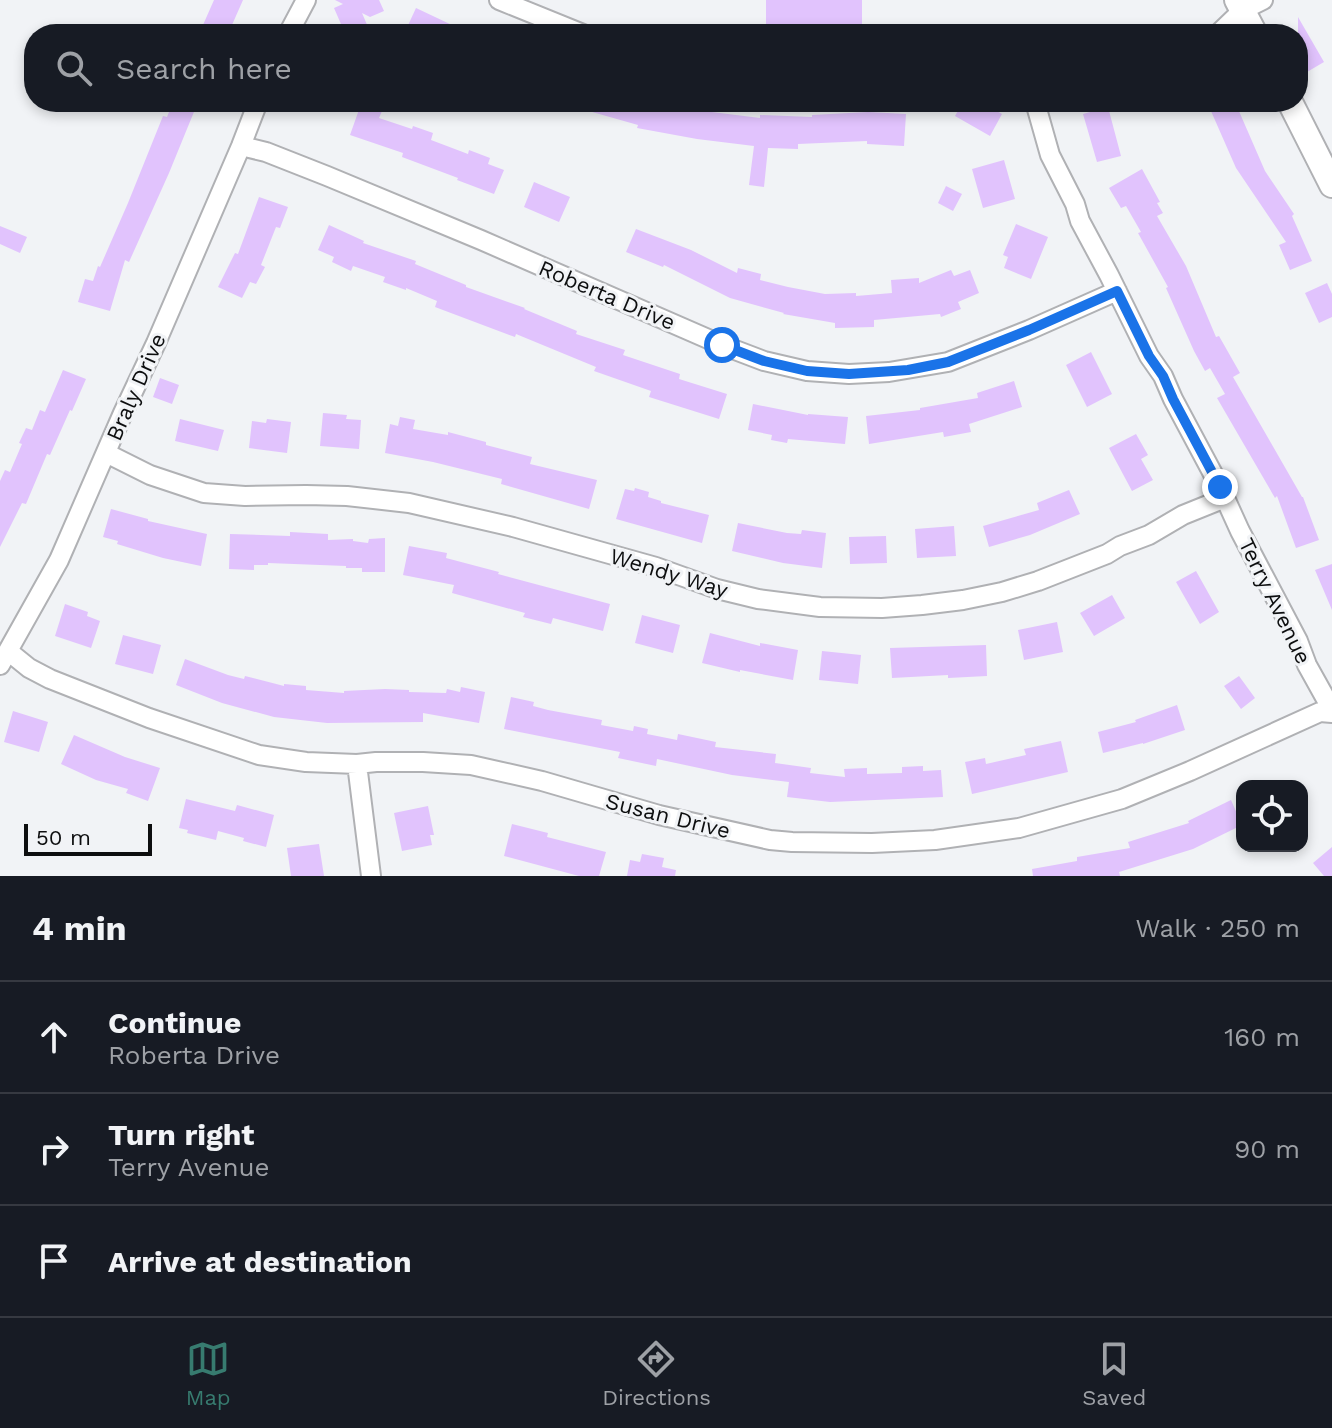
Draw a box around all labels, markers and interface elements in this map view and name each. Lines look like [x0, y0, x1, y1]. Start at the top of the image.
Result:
search box [24, 24, 1308, 112]
icon: search [52, 46, 96, 90]
text: Search here [116, 51, 292, 86]
street label: Roberta Drive [535, 255, 679, 335]
route start [704, 327, 740, 363]
street label: Braly Drive [101, 330, 171, 444]
route end [1202, 469, 1238, 505]
street label: Terry Avenue [1234, 534, 1316, 668]
street label: Wendy Way [607, 543, 731, 603]
map controls [1236, 780, 1308, 852]
button: locate [1236, 780, 1308, 852]
street label: Susan Drive [603, 788, 733, 844]
scale bar [24, 820, 152, 856]
text: 50 m [36, 825, 91, 850]
text: 4 min [32, 908, 127, 948]
text: Walk · 250 m [1135, 913, 1300, 943]
text: Continue [108, 1005, 241, 1040]
icon: ahead [32, 1015, 76, 1059]
text: 160 m [1224, 1022, 1300, 1052]
text: Roberta Drive [108, 1040, 280, 1070]
text: Turn right [108, 1117, 254, 1152]
icon: right [32, 1127, 76, 1171]
text: 90 m [1234, 1134, 1300, 1164]
text: Terry Avenue [108, 1152, 270, 1182]
icon: arrive [32, 1239, 76, 1283]
text: Arrive at destination [108, 1244, 412, 1279]
tab: Map [186, 1337, 231, 1410]
tab: Directions [602, 1337, 711, 1410]
tab: Saved [1082, 1337, 1146, 1410]

